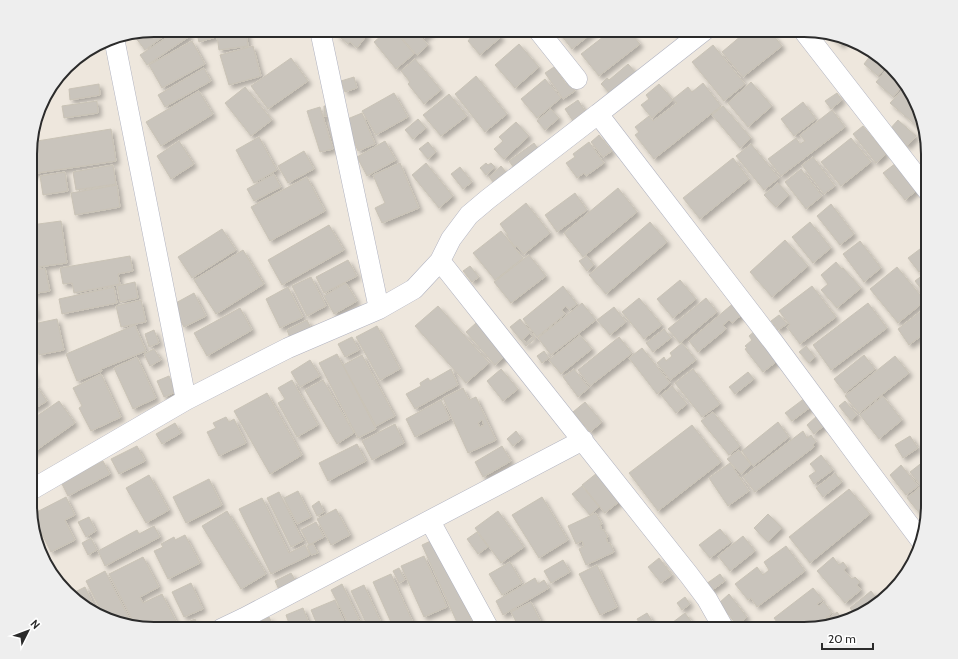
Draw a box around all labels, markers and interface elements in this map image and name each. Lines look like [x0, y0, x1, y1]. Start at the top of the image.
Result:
north arrow [8, 611, 48, 651]
text: N [28, 617, 43, 632]
scale bar [822, 625, 873, 651]
text: 20 m [828, 631, 856, 646]

